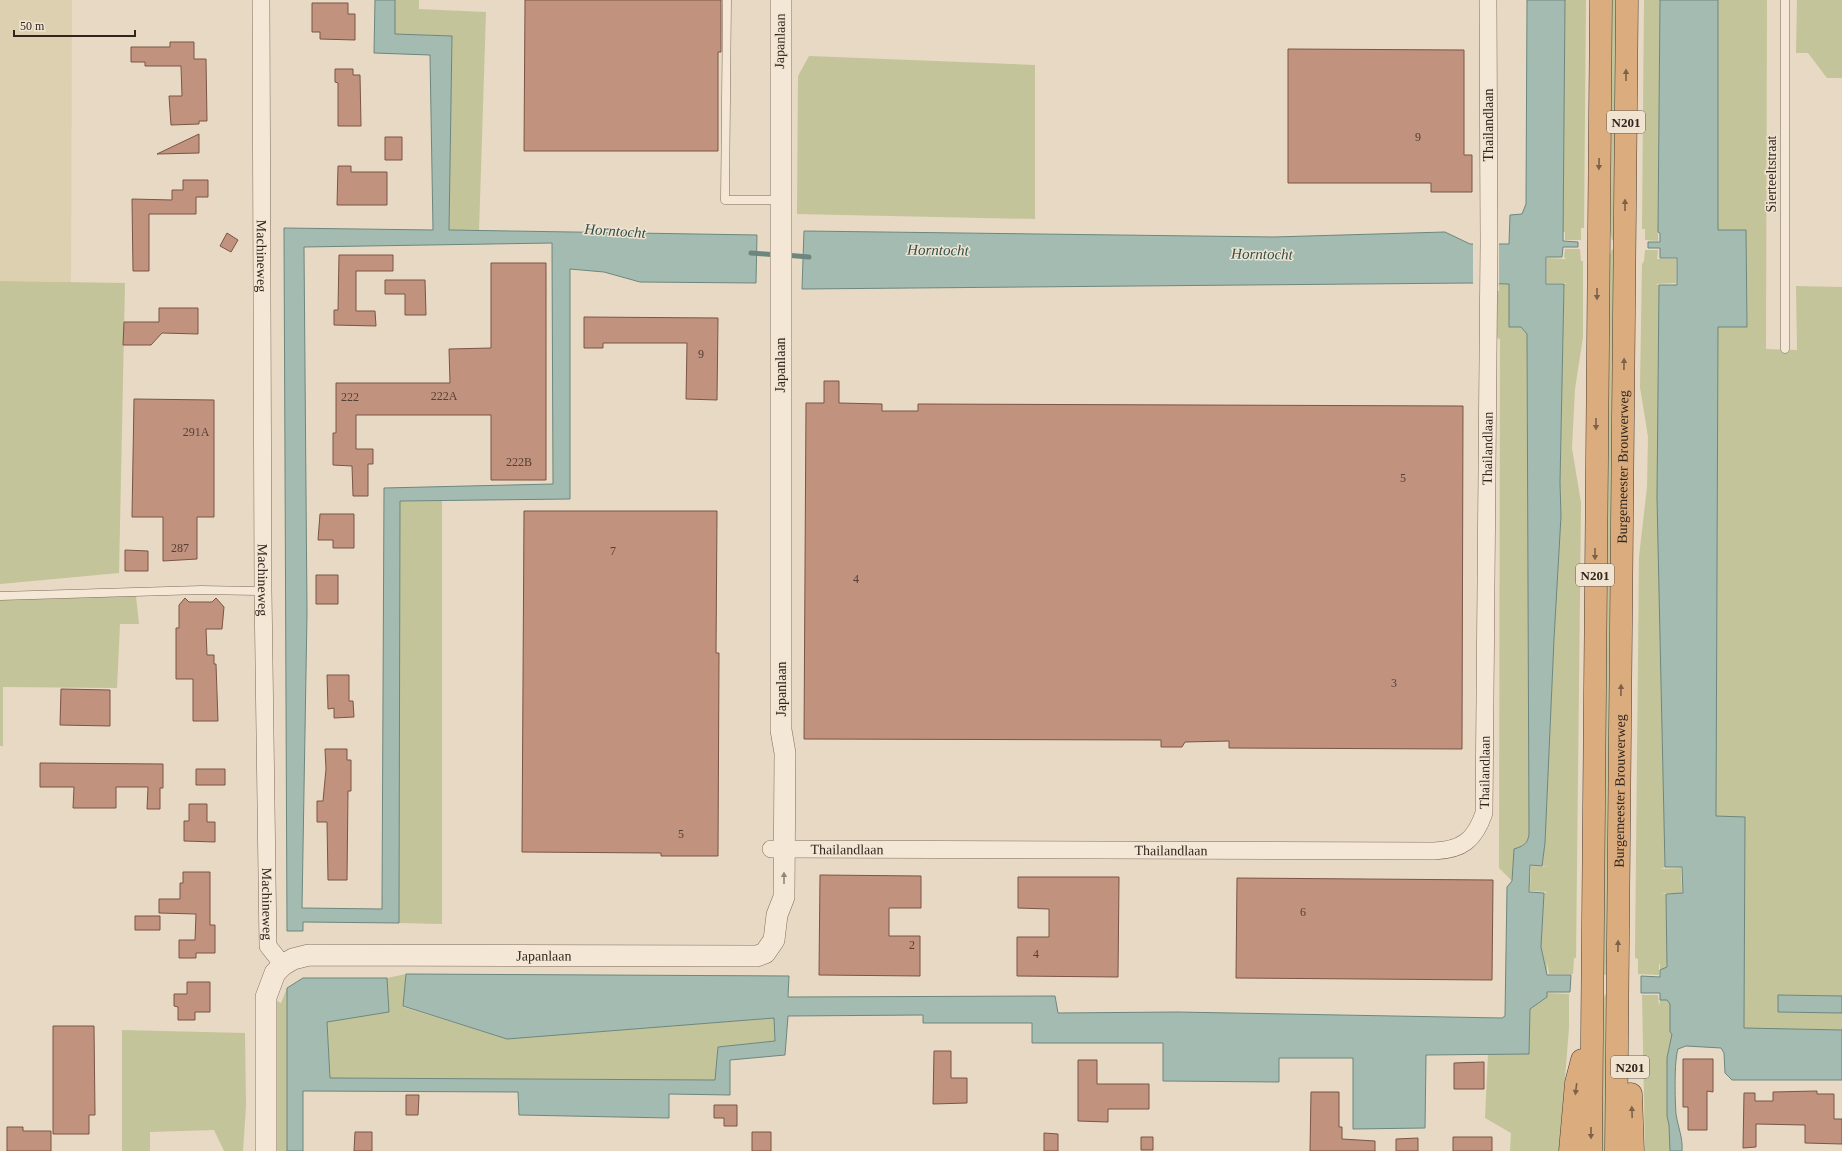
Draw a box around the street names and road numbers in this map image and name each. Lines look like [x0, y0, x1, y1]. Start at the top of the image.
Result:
street label: Japanlaan [772, 13, 788, 69]
street label: Thailandlaan [1481, 88, 1496, 162]
road number: N201 [1607, 111, 1645, 133]
street label: Sierteeltstraat [1764, 135, 1779, 212]
street label: Machineweg [254, 220, 269, 292]
street label: Japanlaan [773, 337, 788, 393]
street label: Burgemeester Brouwerweg [1614, 390, 1631, 544]
street label: Thailandlaan [1479, 412, 1495, 485]
street label: Machineweg [255, 544, 271, 616]
road number: N201 [1576, 564, 1614, 586]
street label: Japanlaan [774, 661, 789, 717]
street label: Burgemeester Brouwerweg [1611, 714, 1628, 868]
street label: Thailandlaan [1477, 736, 1492, 809]
street label: Thailandlaan [810, 842, 884, 857]
street label: Thailandlaan [1134, 843, 1208, 858]
street label: Machineweg [259, 868, 275, 940]
street label: Japanlaan [516, 948, 572, 963]
road number: N201 [1611, 1056, 1649, 1078]

